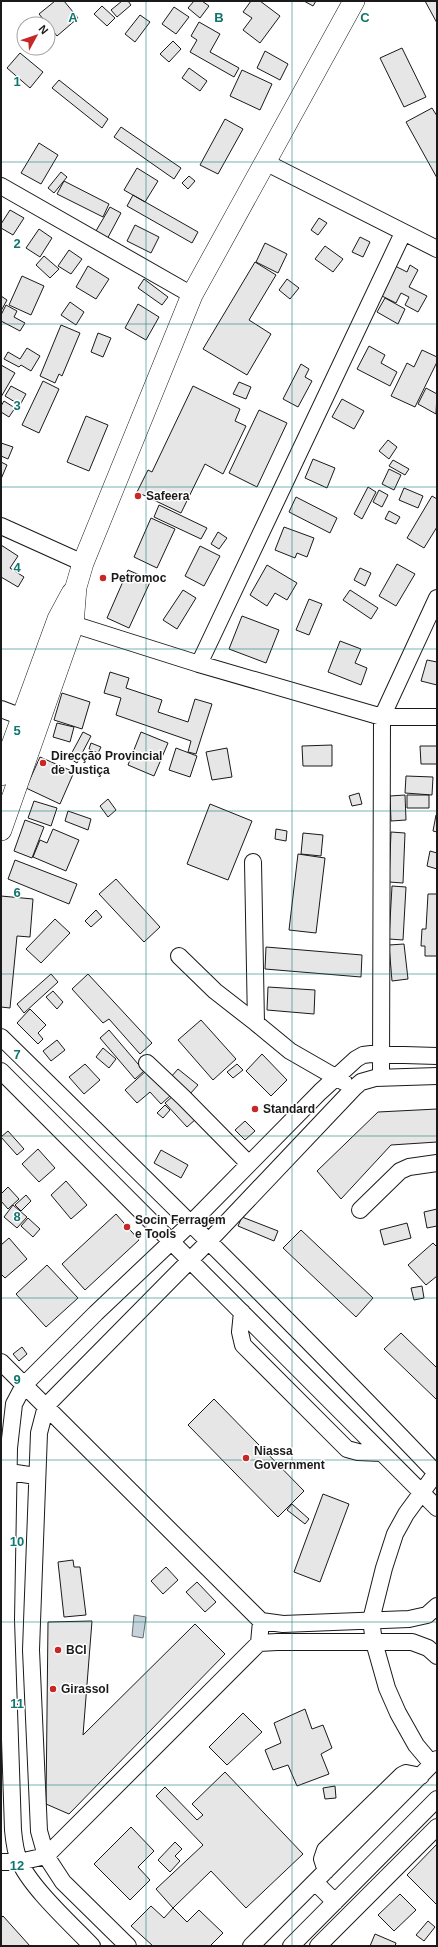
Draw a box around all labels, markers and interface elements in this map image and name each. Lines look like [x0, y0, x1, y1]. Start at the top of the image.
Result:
text: A [68, 10, 78, 25]
text: B [214, 10, 224, 25]
text: C [360, 10, 370, 25]
north arrow [16, 16, 56, 56]
text: N [37, 23, 51, 37]
text: 1 [13, 74, 21, 89]
text: 2 [13, 236, 21, 251]
text: 3 [13, 398, 21, 413]
place label: Safeera [146, 489, 190, 503]
marker: Safeera [133, 491, 143, 501]
text: 4 [13, 560, 21, 575]
place label: Petromoc [111, 571, 167, 585]
marker: Petromoc [98, 573, 108, 583]
text: 5 [13, 723, 21, 738]
place label: Direcção Provincial de Justiça [51, 749, 162, 777]
marker: Direcção Provincial de Justiça [38, 758, 48, 768]
text: 6 [13, 885, 21, 900]
text: 7 [13, 1047, 21, 1062]
place label: Standard [263, 1102, 315, 1116]
marker: Standard [250, 1104, 260, 1114]
text: 8 [13, 1209, 21, 1224]
place label: Socin Ferragem e Tools [135, 1213, 226, 1241]
marker: Socin Ferragem e Tools [122, 1222, 132, 1232]
text: 9 [13, 1372, 21, 1387]
place label: Niassa Government [254, 1444, 325, 1472]
marker: Niassa Government [241, 1453, 251, 1463]
text: 10 [10, 1534, 24, 1549]
place label: BCI [66, 1643, 87, 1657]
marker: BCI [53, 1645, 63, 1655]
place label: Girassol [61, 1682, 109, 1696]
marker: Girassol [48, 1684, 58, 1694]
text: 11 [10, 1696, 24, 1711]
text: 12 [10, 1858, 24, 1873]

